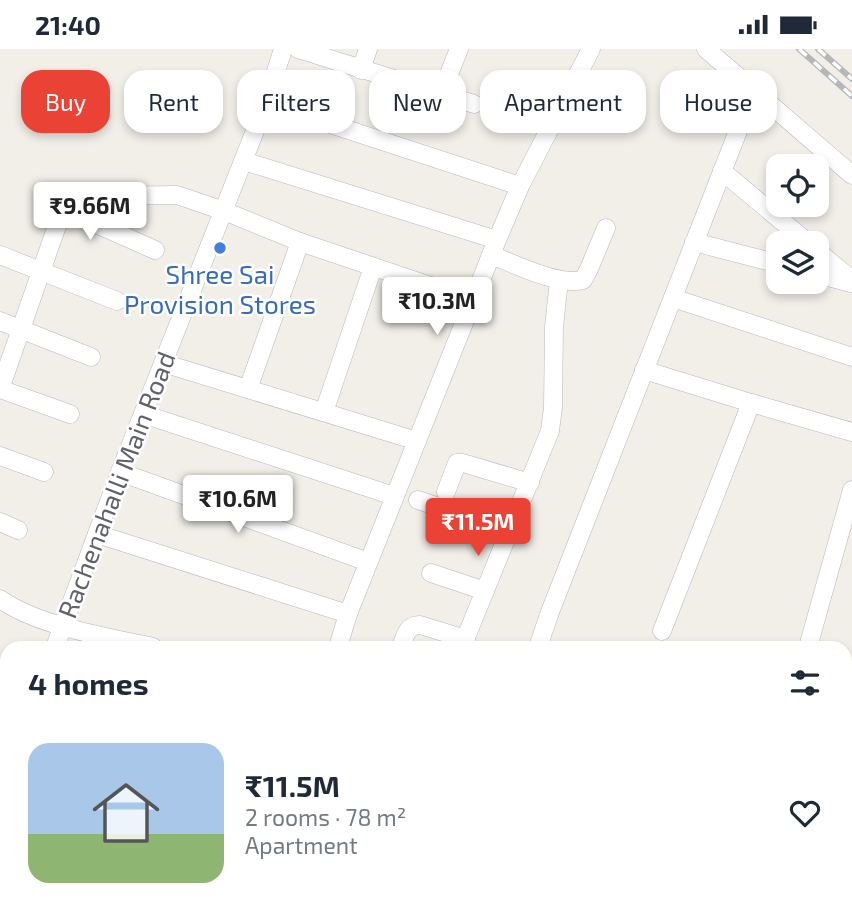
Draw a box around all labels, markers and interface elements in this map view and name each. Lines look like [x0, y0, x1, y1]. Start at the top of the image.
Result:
text: 21:40 [35, 9, 101, 40]
chip: Buy [21, 70, 110, 133]
chip: Rent [124, 70, 223, 133]
chip: Filters [237, 70, 355, 133]
chip: New [369, 70, 466, 133]
chip: Apartment [480, 70, 646, 133]
chip: House [660, 70, 777, 133]
map controls [766, 154, 829, 294]
button: locate [766, 154, 829, 217]
pin: ₹9.66M [33, 183, 147, 242]
text: ₹9.66M [50, 191, 130, 219]
button: layers [766, 231, 829, 294]
marker: Shree Sai Provision Stores [212, 240, 228, 256]
place label: Shree Sai Provision Stores [124, 258, 316, 319]
pin: ₹10.3M [380, 278, 494, 337]
text: ₹10.3M [398, 286, 476, 314]
street label: Rachenahalli Main Road [50, 347, 181, 622]
pin: ₹10.6M [181, 475, 295, 535]
text: ₹10.6M [199, 484, 277, 512]
pin: ₹11.5M [421, 498, 535, 558]
text: ₹11.5M [442, 507, 514, 535]
icon: filters [786, 664, 824, 702]
text: 4 homes [28, 665, 149, 701]
text: ₹11.5M [245, 767, 340, 803]
icon: home [84, 771, 168, 855]
icon: heart [786, 794, 824, 832]
text: 2 rooms · 78 m² [245, 803, 406, 831]
text: Apartment [245, 831, 358, 859]

